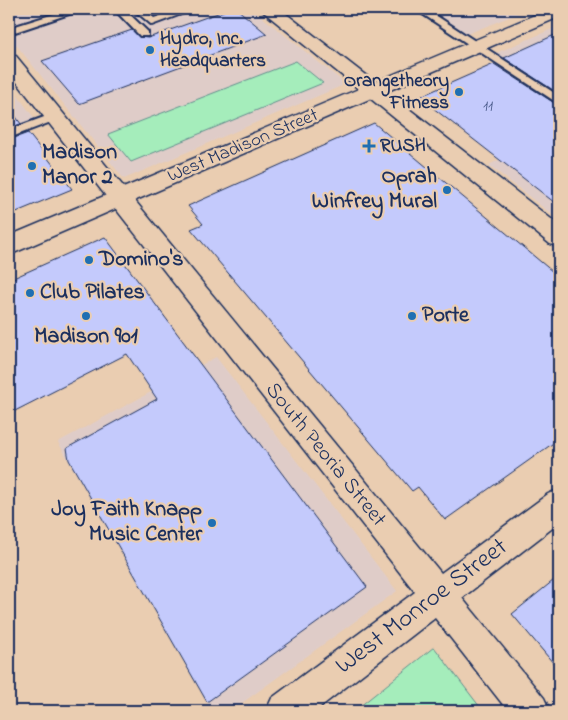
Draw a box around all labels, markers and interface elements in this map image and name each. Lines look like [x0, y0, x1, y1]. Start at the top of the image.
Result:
place label: Hydro, Inc. Headquarters [160, 26, 266, 75]
marker: Hydro, Inc. Headquarters [144, 44, 156, 56]
place label: Orangetheory Fitness [344, 68, 449, 117]
marker: Orangetheory Fitness [453, 86, 465, 98]
house number: 11 [483, 94, 493, 118]
street label: West Madison Street [163, 102, 323, 190]
place label: RUSH [380, 133, 426, 160]
place label: Madison Manor 2 [42, 137, 117, 194]
marker: RUSH [362, 139, 376, 153]
marker: Madison Manor 2 [26, 160, 38, 172]
place label: Oprah Winfrey Mural [312, 161, 437, 219]
marker: Oprah Winfrey Mural [441, 184, 453, 196]
place label: Domino's [98, 244, 183, 276]
marker: Domino's [83, 254, 95, 266]
place label: Club Pilates [40, 277, 145, 309]
marker: Club Pilates [24, 287, 36, 299]
place label: Porte [422, 300, 470, 332]
marker: Madison 901 [80, 310, 92, 322]
marker: Porte [406, 310, 418, 322]
place label: Madison 901 [34, 321, 138, 353]
street label: South Peoria Street [257, 376, 394, 535]
place label: Joy Faith Knapp Music Center [51, 494, 203, 551]
marker: Joy Faith Knapp Music Center [206, 517, 218, 529]
street label: West Monroe Street [328, 529, 517, 685]

